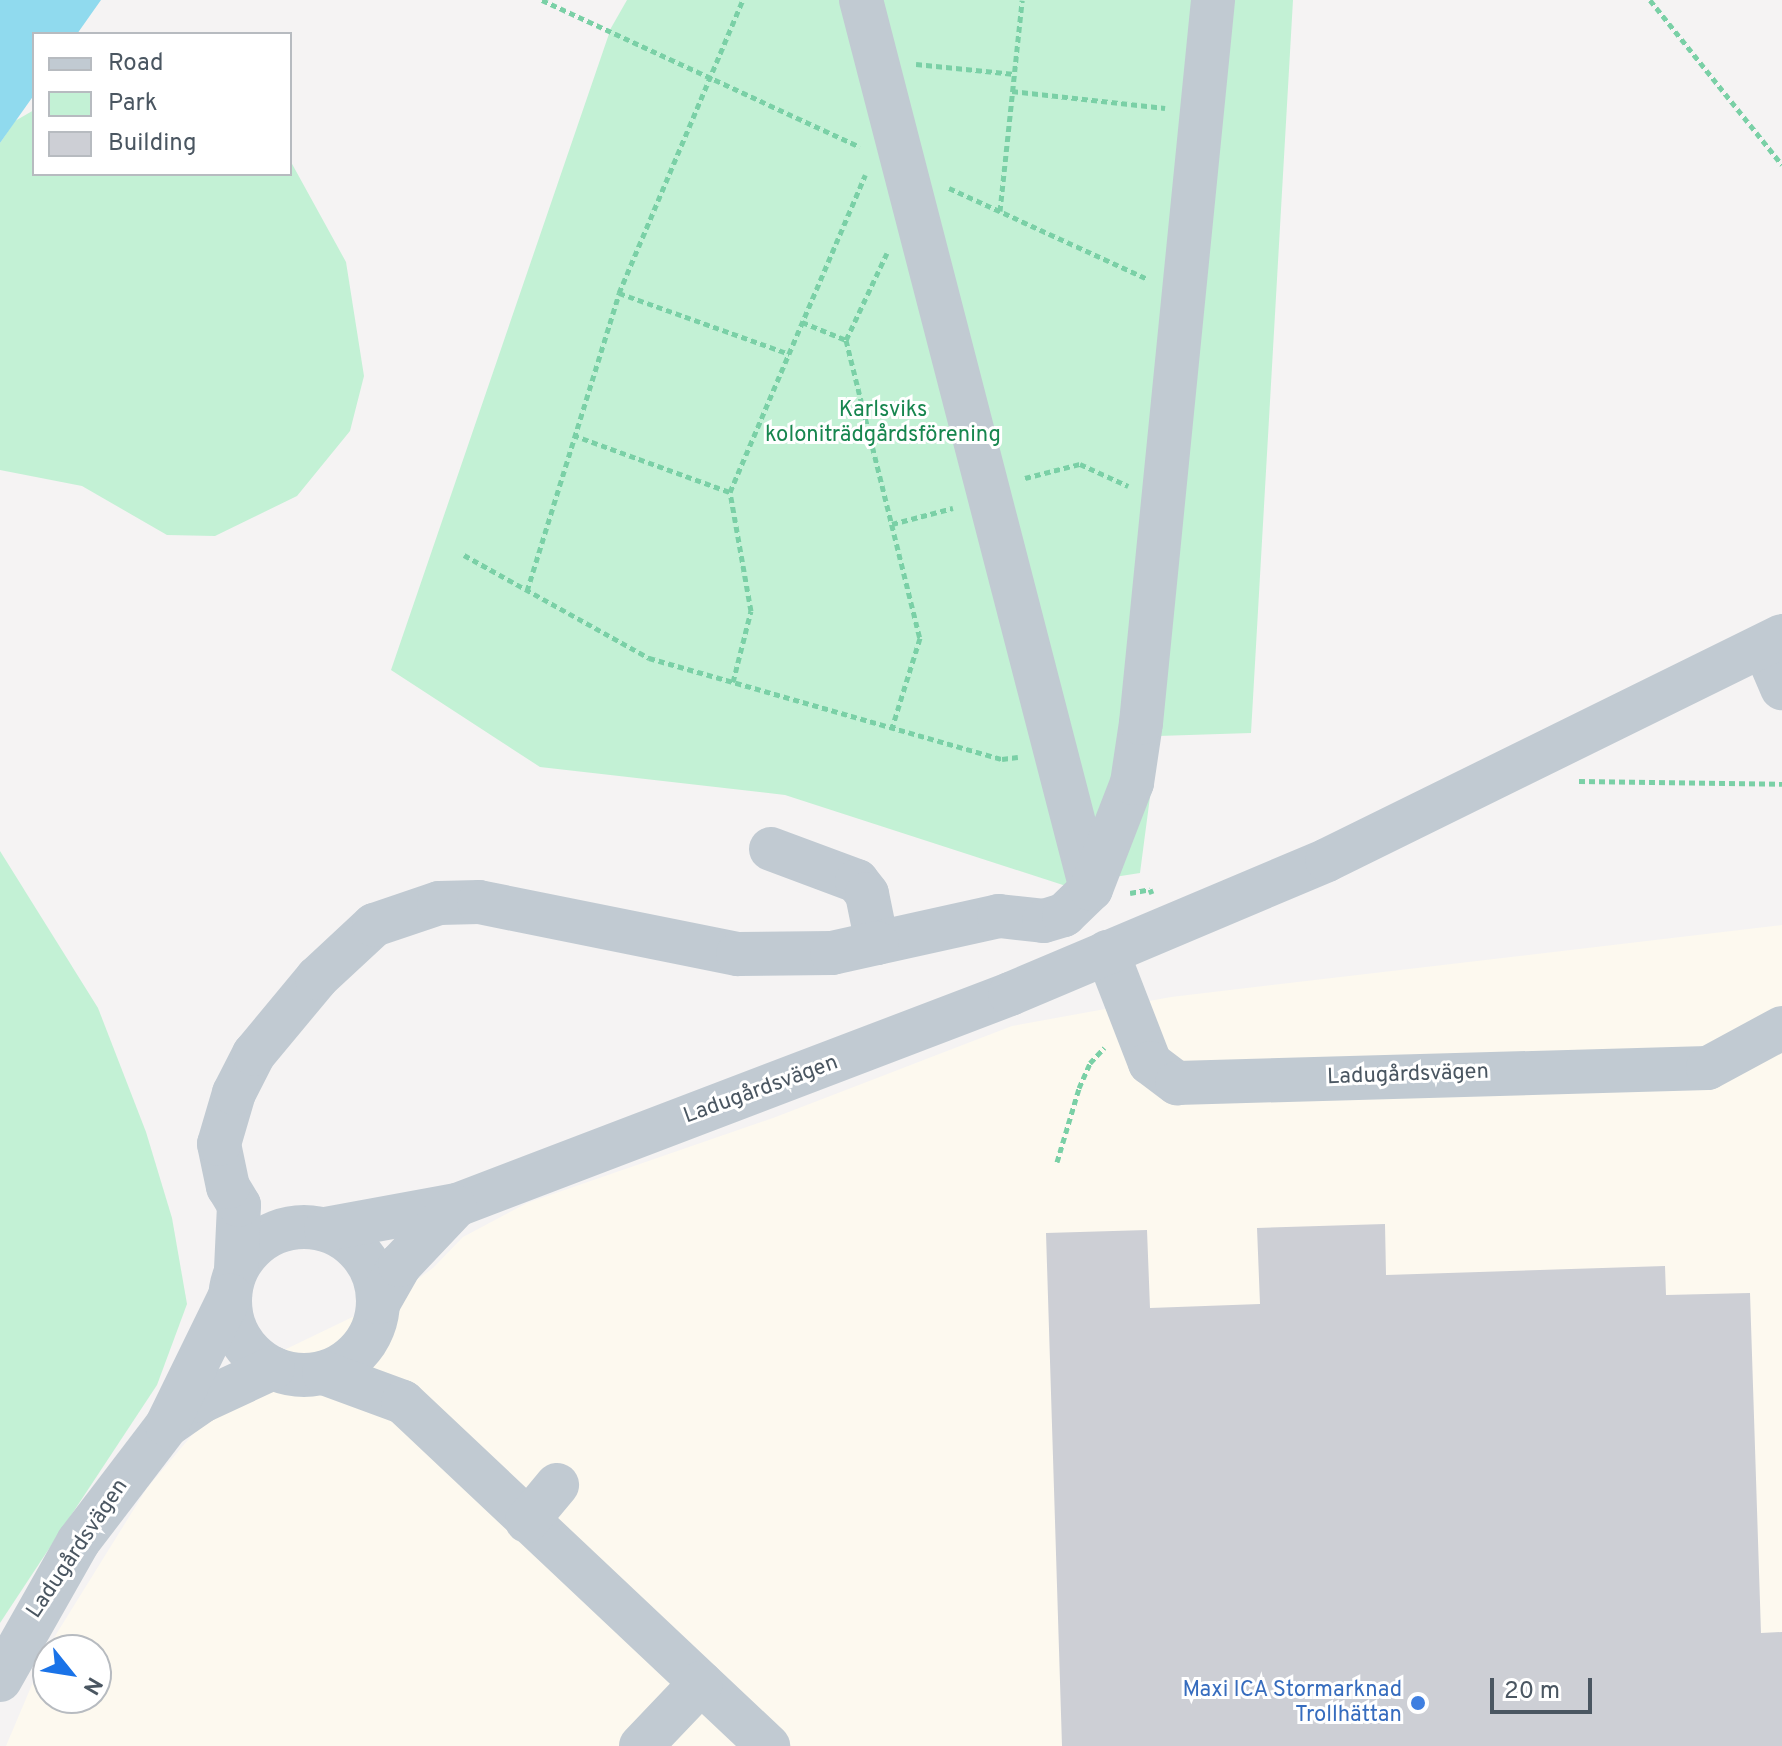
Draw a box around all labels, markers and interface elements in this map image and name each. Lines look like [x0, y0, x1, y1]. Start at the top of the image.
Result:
legend [32, 32, 292, 176]
text: Road [108, 49, 164, 79]
text: Park [108, 89, 158, 119]
text: Building [108, 129, 197, 159]
park label: Karlsviks koloniträdgårdsförening [765, 397, 1001, 448]
street label: Ladugårdsvägen [680, 1050, 842, 1130]
street label: Ladugårdsvägen [1326, 1059, 1490, 1091]
street label: Ladugårdsvägen [22, 1474, 134, 1624]
north arrow [32, 1634, 112, 1714]
scale bar [1494, 1662, 1596, 1712]
text: N [76, 1672, 107, 1699]
place label: Maxi ICA Stormarknad Trollhättan [1181, 1677, 1402, 1728]
text: 20 m [1504, 1677, 1560, 1707]
marker: Maxi ICA Stormarknad Trollhättan [1409, 1694, 1427, 1712]

